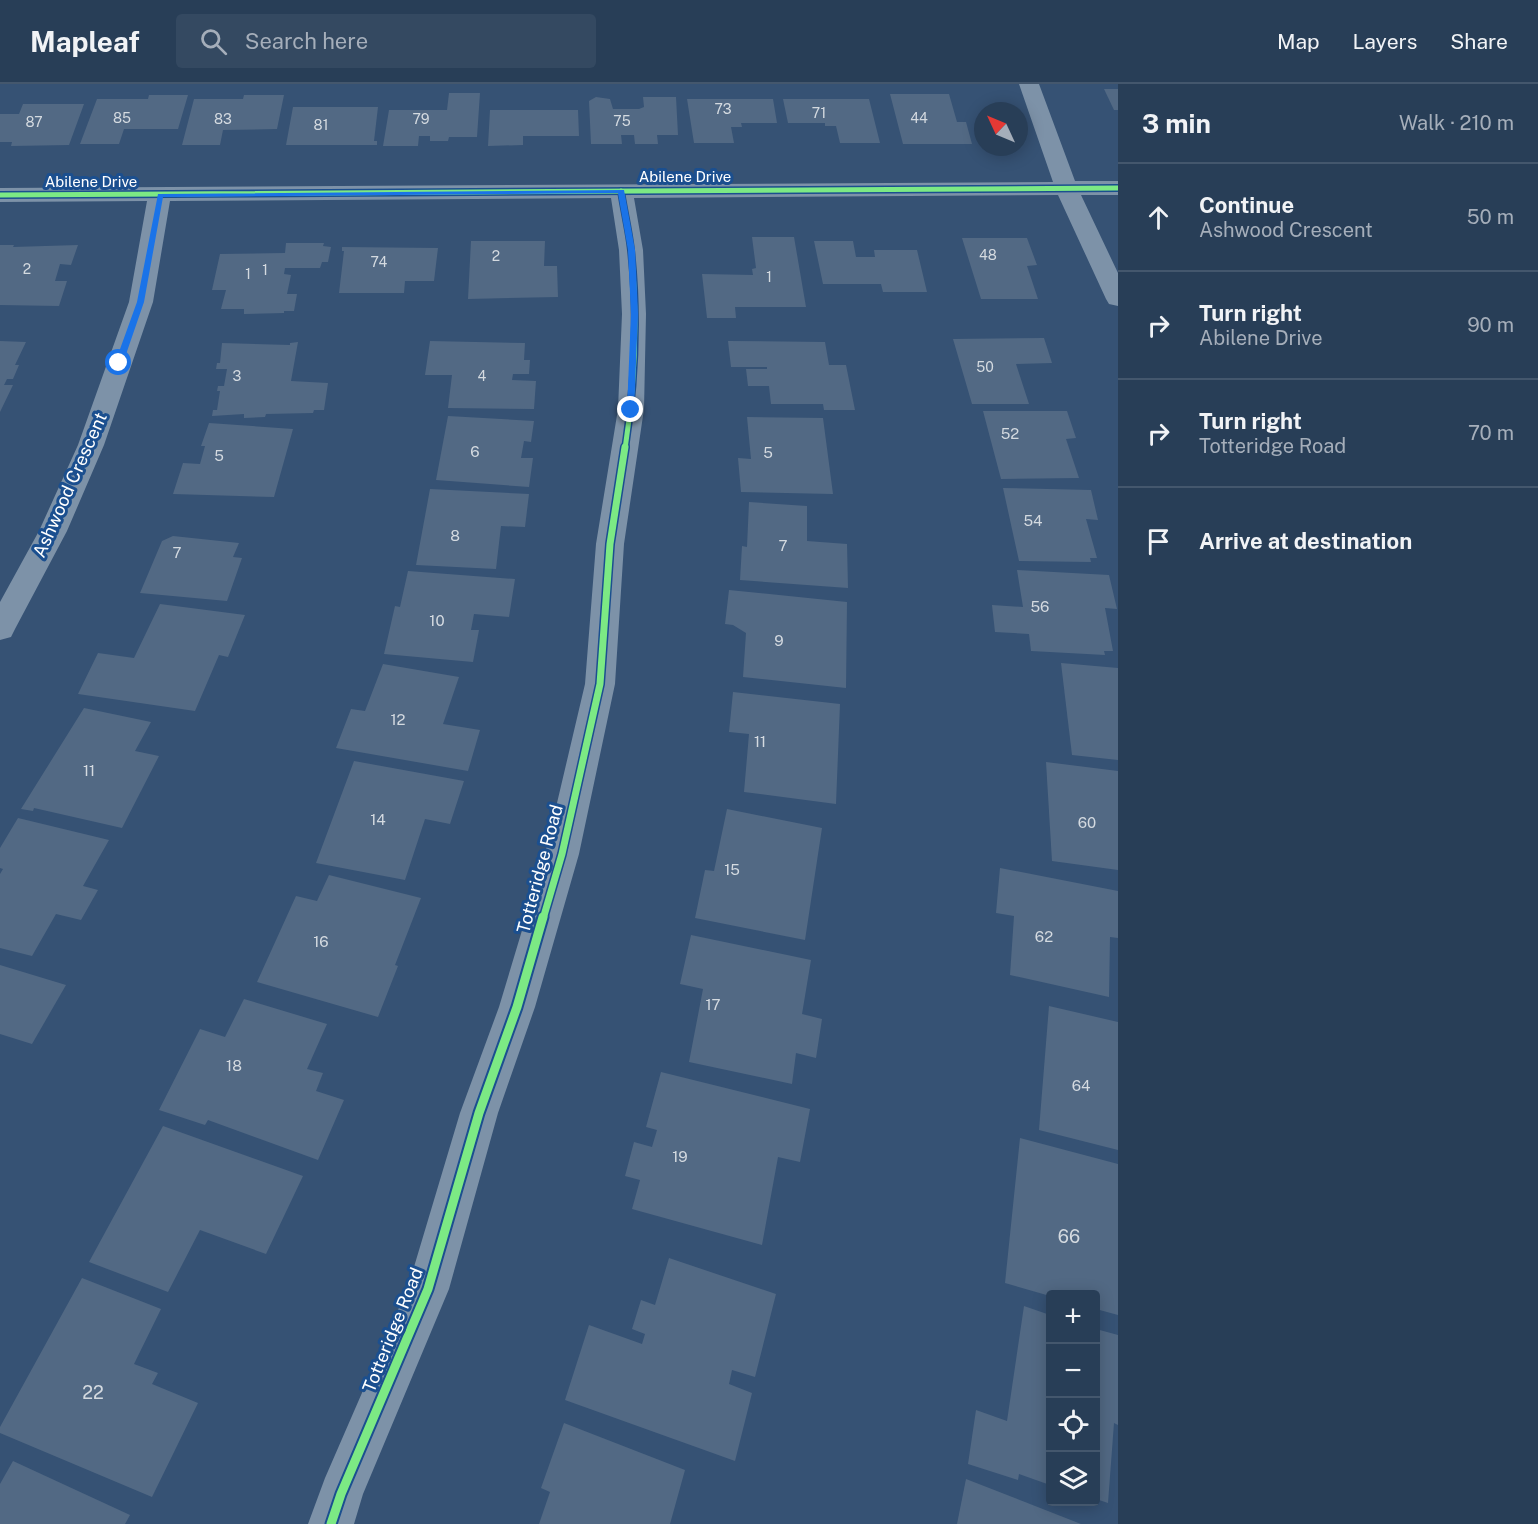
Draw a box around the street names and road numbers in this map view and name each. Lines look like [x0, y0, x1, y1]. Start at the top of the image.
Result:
street label: Abilene Drive [639, 168, 731, 185]
street label: Abilene Drive [45, 173, 137, 190]
street label: Ashwood Crescent [28, 409, 111, 561]
street label: Totteridge Road [512, 802, 567, 936]
street label: Totteridge Road [358, 1264, 427, 1395]

